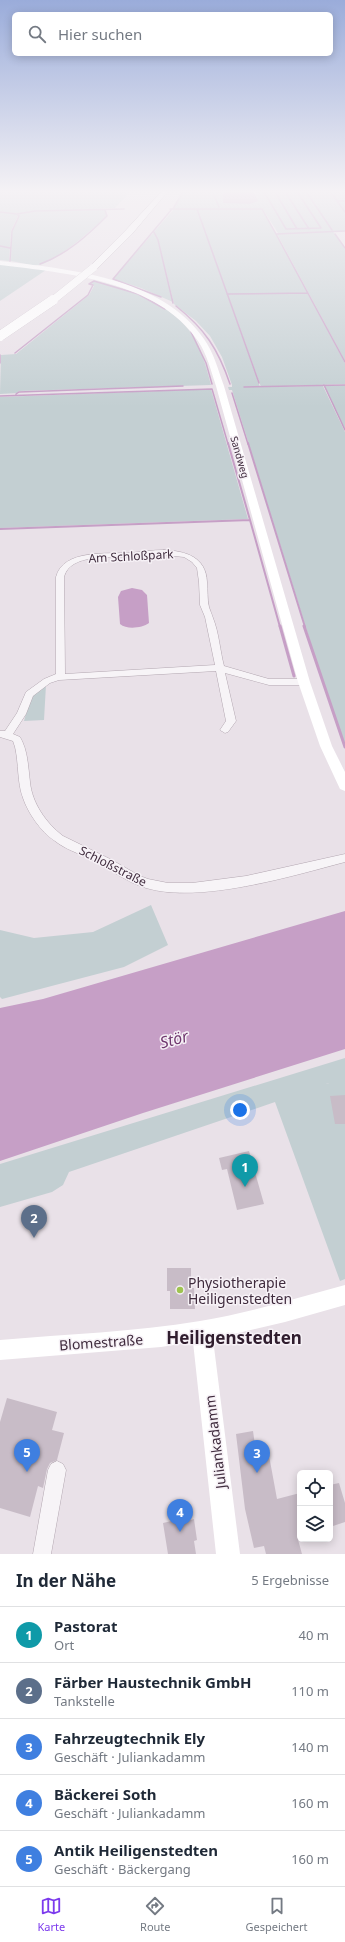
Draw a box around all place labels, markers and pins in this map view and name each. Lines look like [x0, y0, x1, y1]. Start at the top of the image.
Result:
pin: 1 [232, 1154, 258, 1187]
pin: 2 [21, 1205, 47, 1238]
place label: Physiotherapie Heiligenstedten [188, 1273, 292, 1308]
marker: Physiotherapie Heiligenstedten [175, 1285, 185, 1295]
pin: 5 [14, 1439, 40, 1472]
pin: 3 [244, 1440, 270, 1473]
pin: 4 [167, 1499, 193, 1532]

